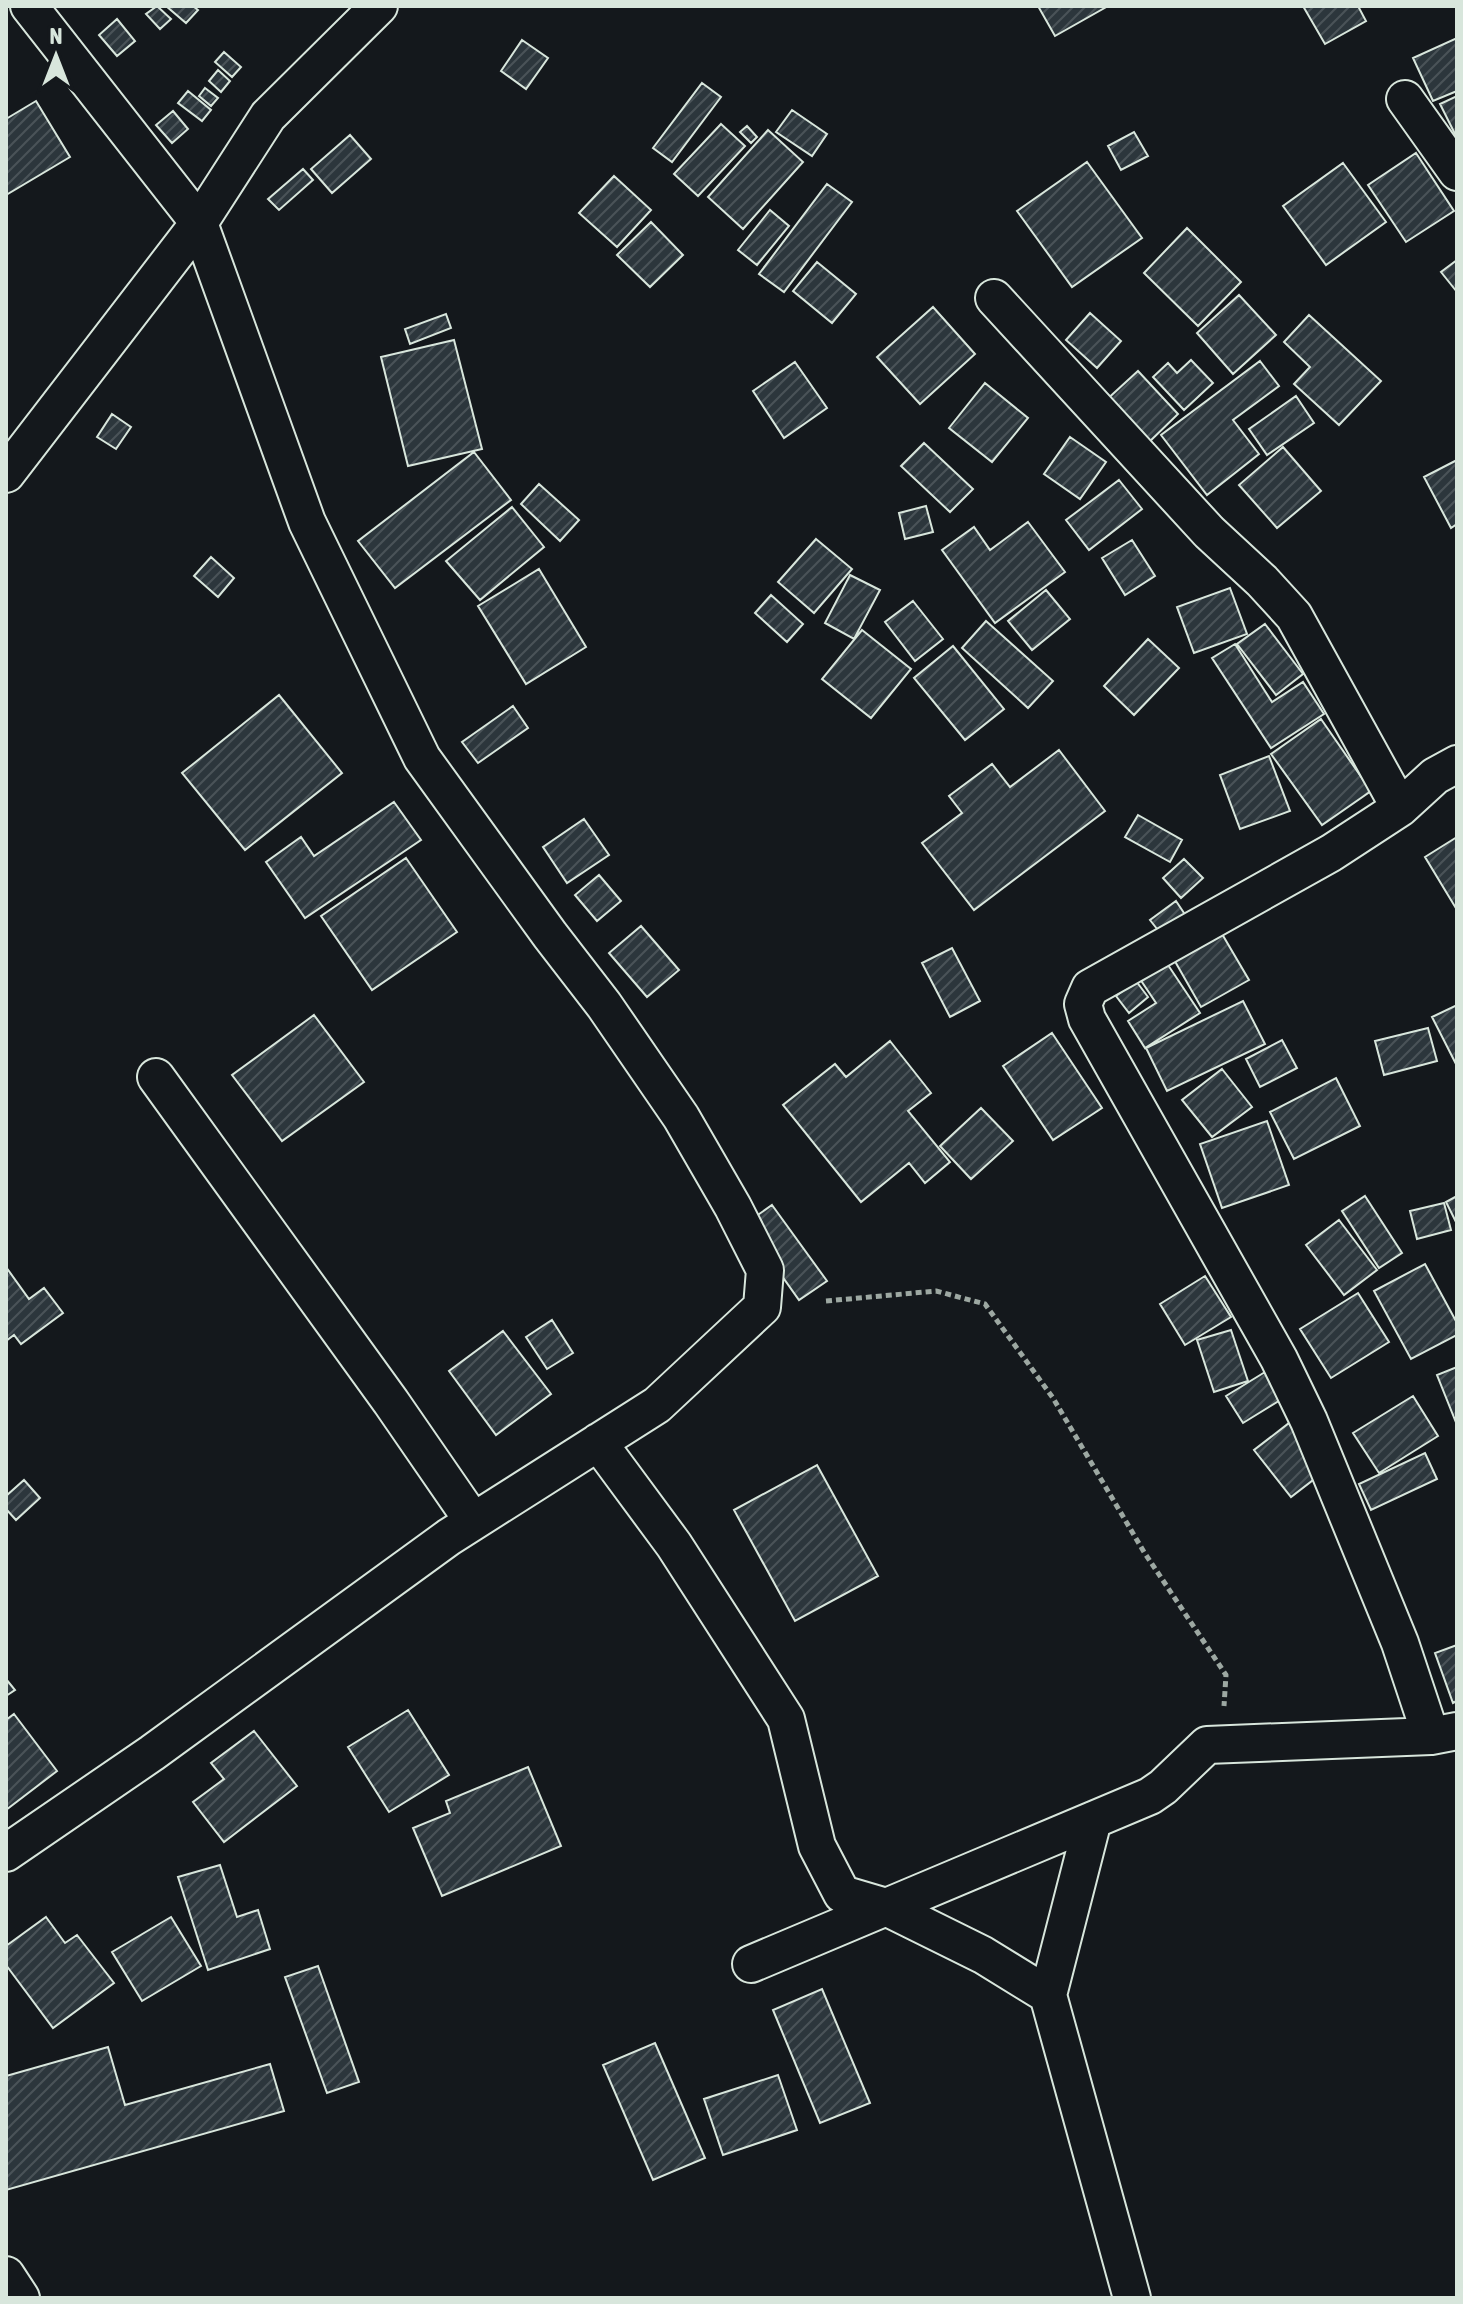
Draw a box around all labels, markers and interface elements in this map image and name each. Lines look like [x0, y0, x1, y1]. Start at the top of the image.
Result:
north arrow [16, 16, 96, 96]
text: N [50, 23, 62, 49]

